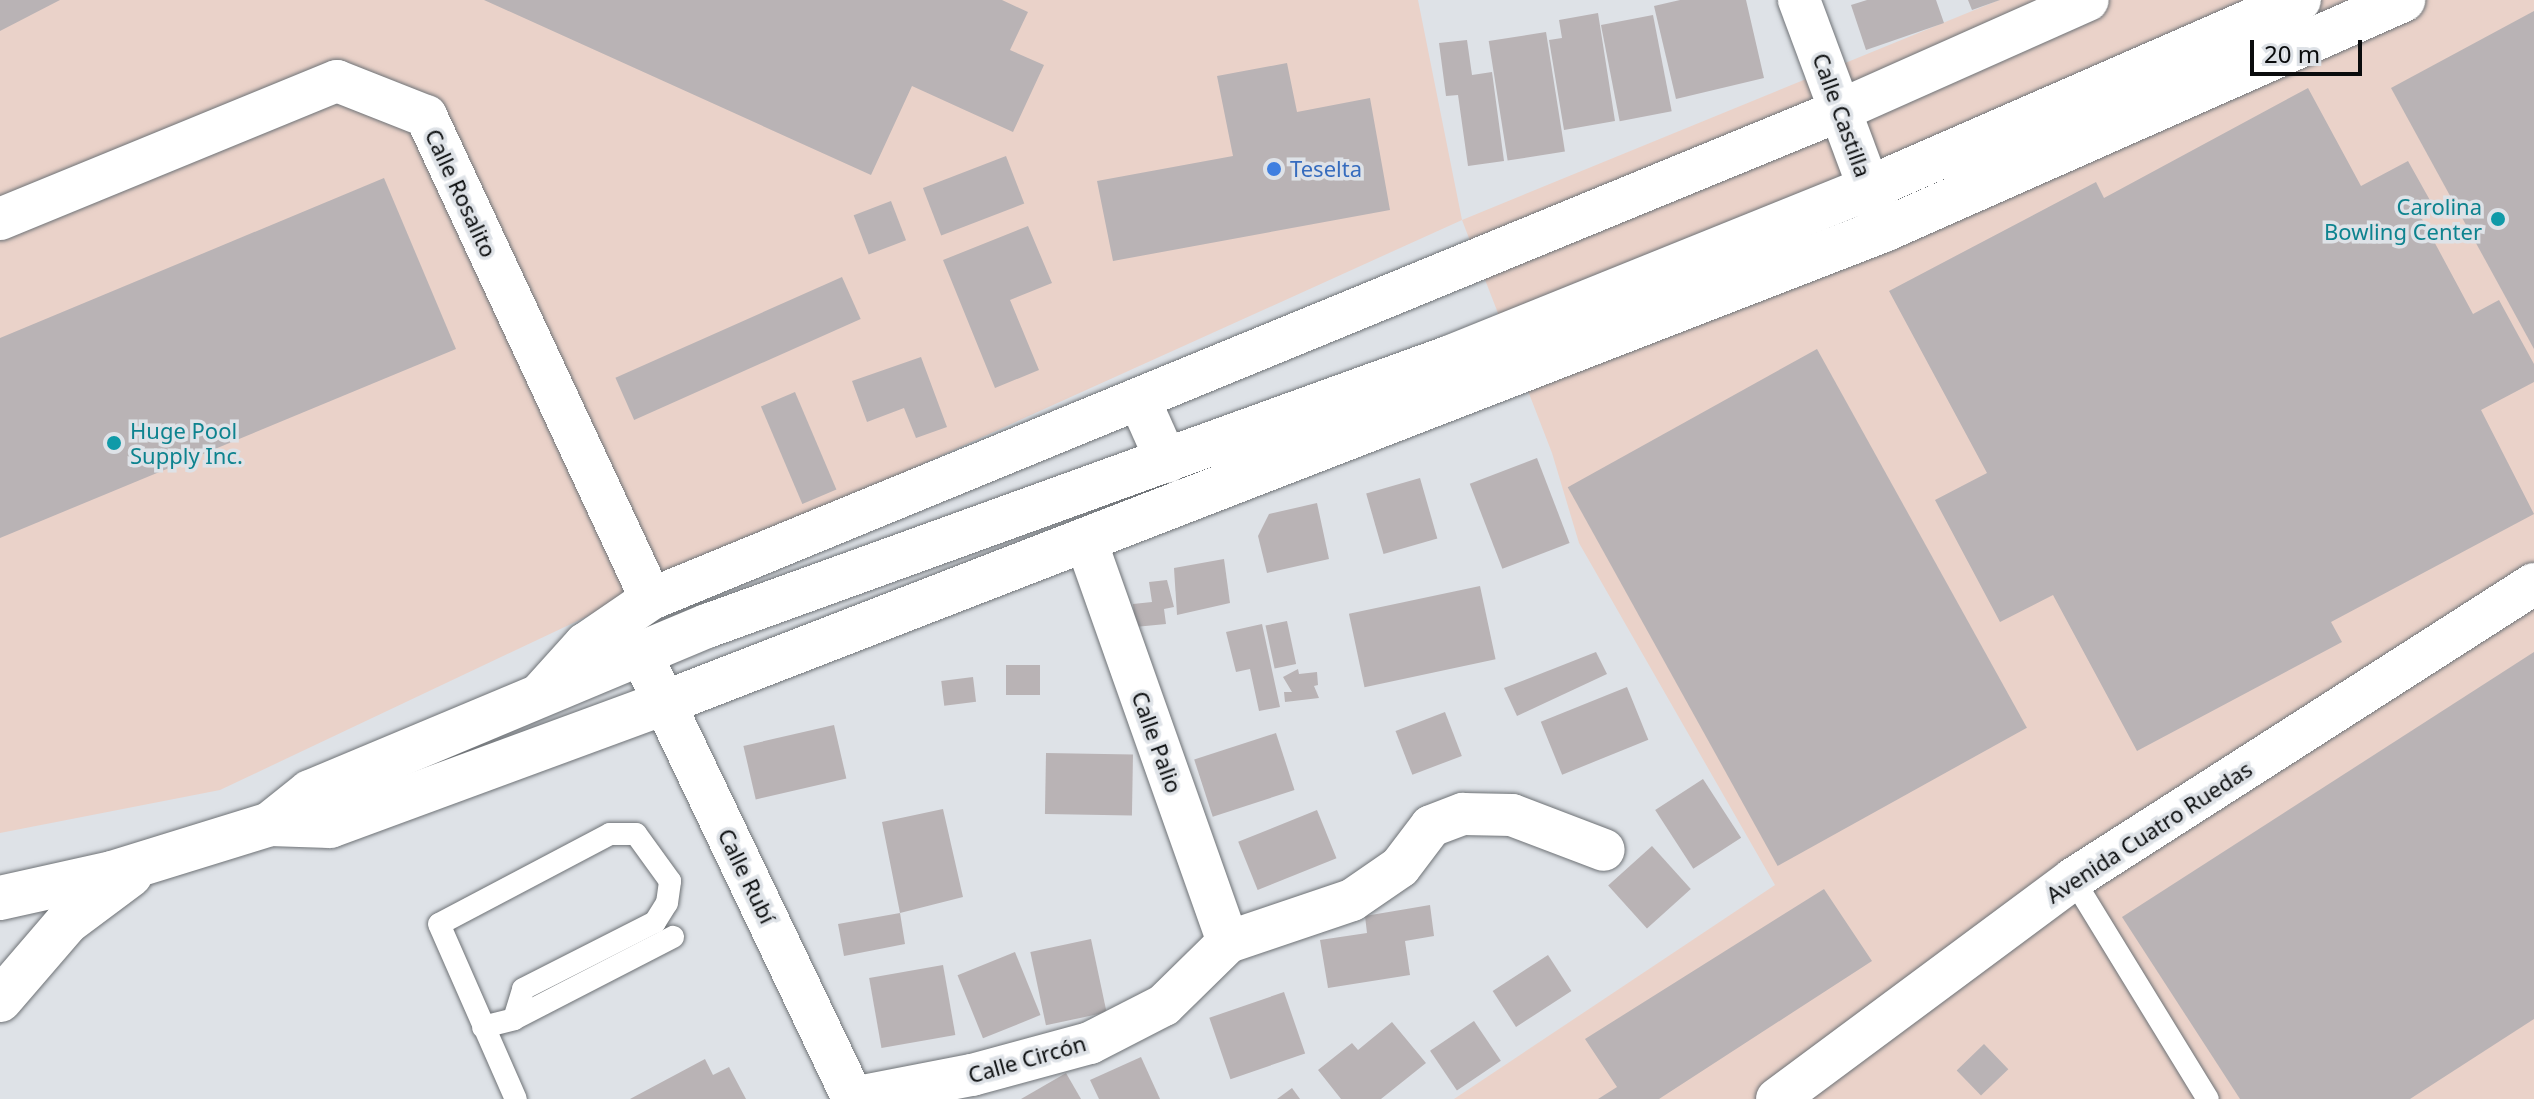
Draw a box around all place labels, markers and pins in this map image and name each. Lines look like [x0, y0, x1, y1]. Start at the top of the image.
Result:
place label: Teselta [1290, 156, 1362, 182]
marker: Teselta [1265, 160, 1283, 178]
place label: Carolina Bowling Center [2324, 193, 2482, 244]
marker: Carolina Bowling Center [2489, 210, 2507, 228]
place label: Huge Pool Supply Inc. [130, 417, 243, 468]
marker: Huge Pool Supply Inc. [105, 434, 123, 452]

